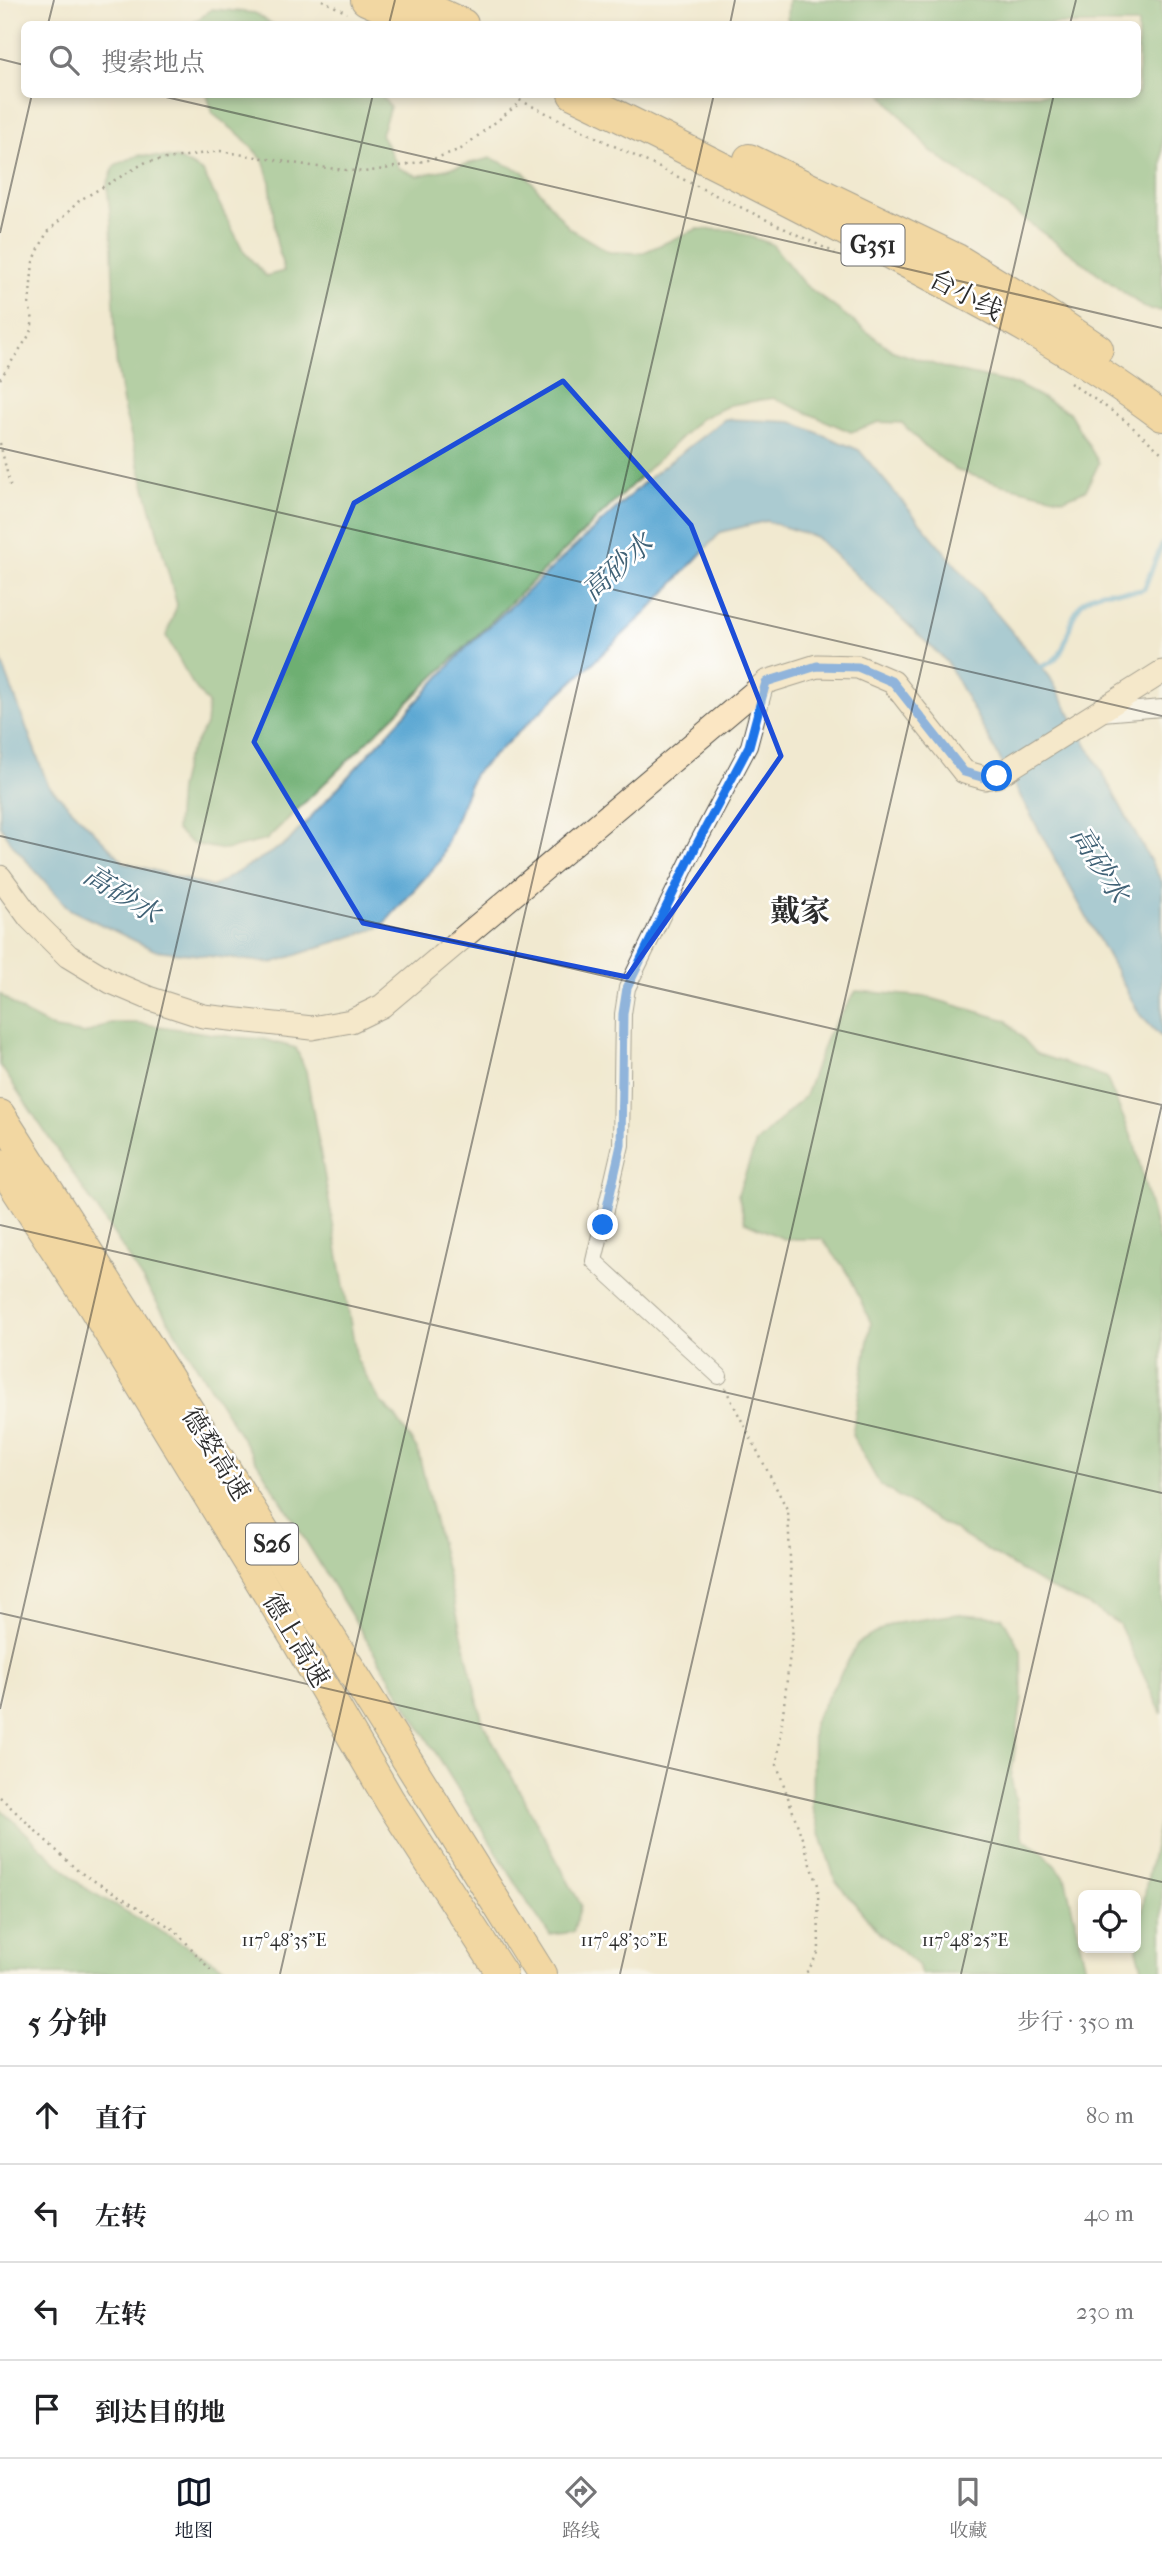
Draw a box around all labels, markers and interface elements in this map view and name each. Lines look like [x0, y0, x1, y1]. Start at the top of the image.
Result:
search box [21, 21, 1141, 98]
icon: search [45, 41, 83, 79]
text: 搜索地点 [101, 47, 205, 78]
road number: G351 [842, 224, 904, 266]
street label: 台小线 [924, 263, 1008, 327]
water label: 高砂水 [575, 525, 661, 607]
route start [981, 760, 1012, 791]
water label: 高砂水 [1064, 820, 1138, 911]
water label: 高砂水 [78, 858, 169, 932]
district label: 戴家 [770, 894, 830, 929]
route end [587, 1209, 618, 1240]
street label: 德婺高速 [175, 1402, 257, 1506]
road number: S26 [246, 1524, 298, 1564]
street label: 德上高速 [256, 1587, 336, 1693]
map controls [1078, 1890, 1141, 1953]
button: locate [1078, 1890, 1141, 1953]
text: 117°48'35"E [242, 1930, 326, 1951]
text: 117°48'30"E [581, 1930, 667, 1951]
text: 117°48'25"E [922, 1930, 1008, 1951]
text: 5 分钟 [28, 2006, 107, 2041]
text: 步行 · 350 m [1017, 2008, 1134, 2035]
icon: ahead [28, 2096, 66, 2134]
text: 80 m [1086, 2102, 1134, 2129]
text: 直行 [95, 2103, 147, 2134]
icon: left [28, 2194, 66, 2232]
text: 40 m [1084, 2200, 1134, 2227]
text: 左转 [95, 2201, 147, 2232]
icon: left [28, 2292, 66, 2330]
text: 230 m [1076, 2298, 1134, 2325]
text: 左转 [95, 2299, 147, 2330]
icon: arrive [28, 2390, 66, 2428]
text: 到达目的地 [95, 2397, 225, 2428]
tab: 地图 [175, 2473, 213, 2542]
tab: 路线 [562, 2473, 600, 2542]
tab: 收藏 [949, 2473, 987, 2542]

